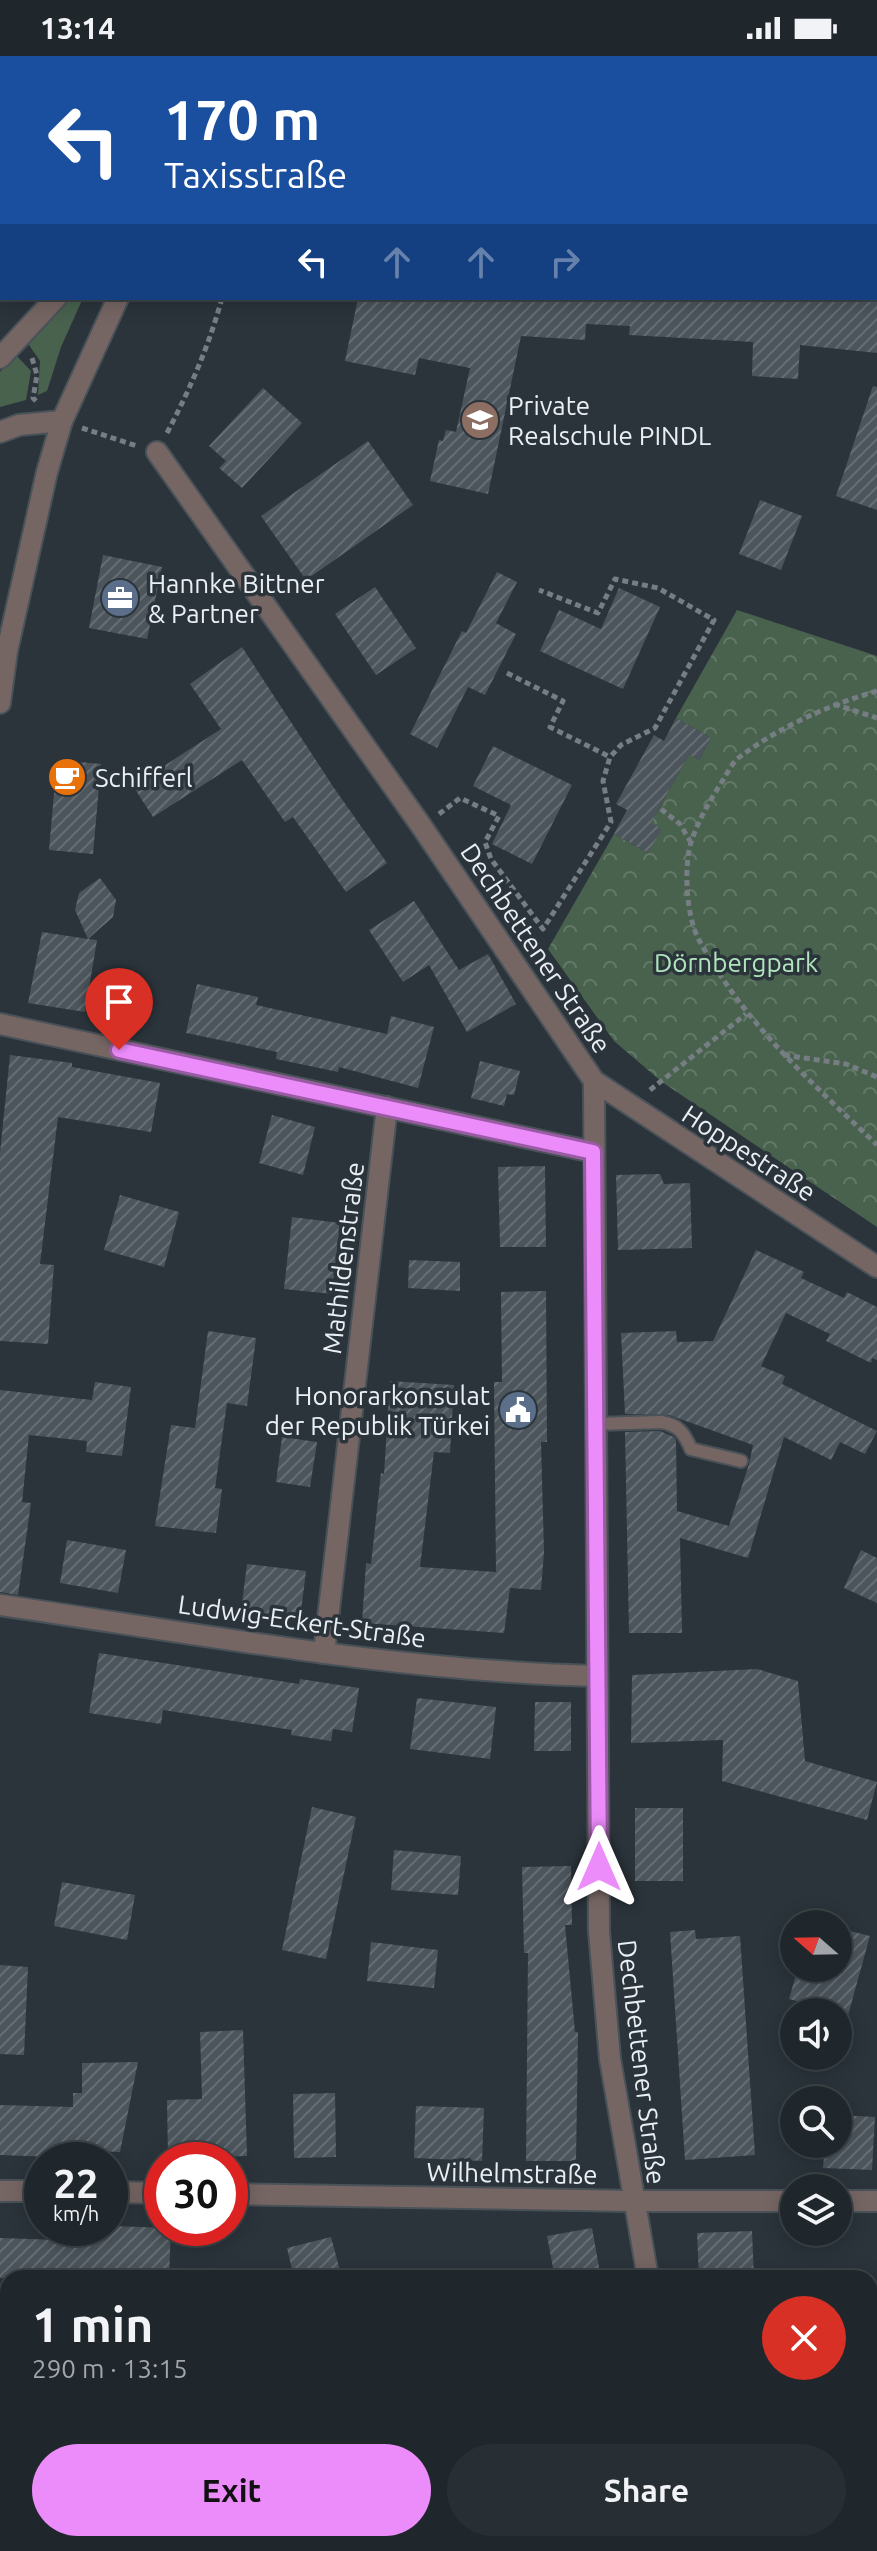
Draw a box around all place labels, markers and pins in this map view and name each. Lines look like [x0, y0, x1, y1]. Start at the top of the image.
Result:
place label: Private Realschule PINDL [508, 391, 711, 450]
school or university icon: Private Realschule PINDL [459, 399, 501, 441]
place label: Hannke Bittner & Partner [148, 569, 325, 628]
office icon: Hannke Bittner & Partner [99, 577, 141, 619]
cafe icon: Schifferl [46, 756, 88, 798]
place label: Schifferl [95, 763, 193, 792]
pin [85, 968, 153, 1050]
place label: Honorarkonsulat der Republik Türkei [265, 1381, 490, 1440]
public building icon: Honorarkonsulat der Republik Türkei [497, 1389, 539, 1431]

